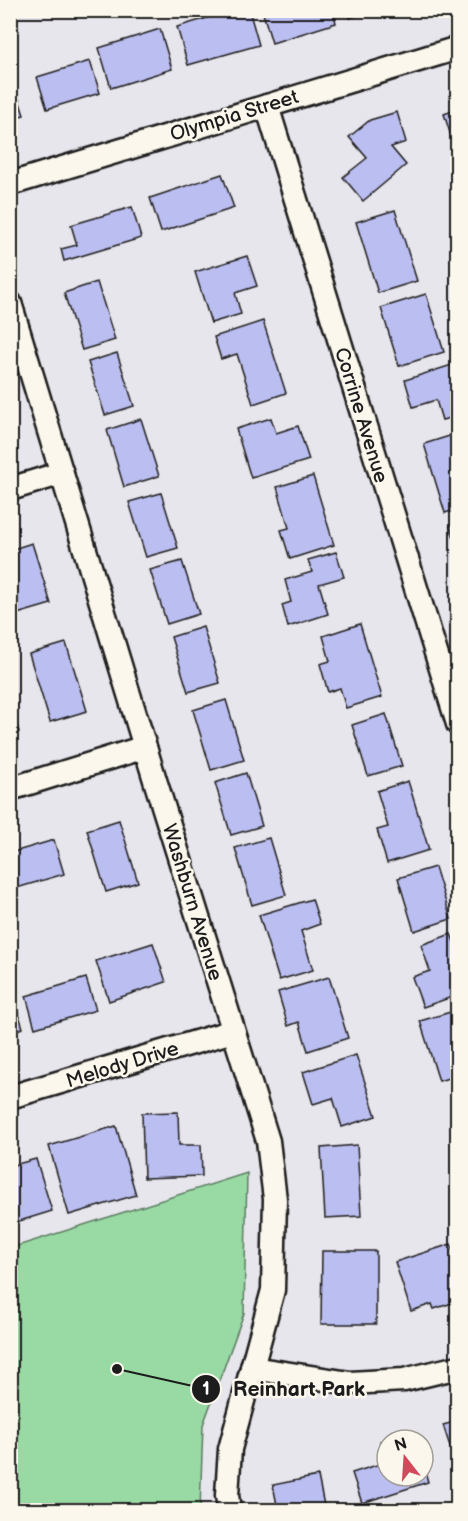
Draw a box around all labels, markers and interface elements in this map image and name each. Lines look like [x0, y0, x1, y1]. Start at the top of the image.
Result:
street label: Olympia Street [167, 85, 301, 147]
street label: Corrine Avenue [329, 345, 393, 486]
street label: Washburn Avenue [157, 821, 227, 984]
street label: Melody Drive [63, 1036, 182, 1093]
callout: Reinhart Park [191, 1369, 377, 1408]
text: Reinhart Park [233, 1377, 365, 1402]
text: 1 [202, 1379, 210, 1400]
north arrow [375, 1428, 435, 1488]
text: N [393, 1434, 410, 1456]

